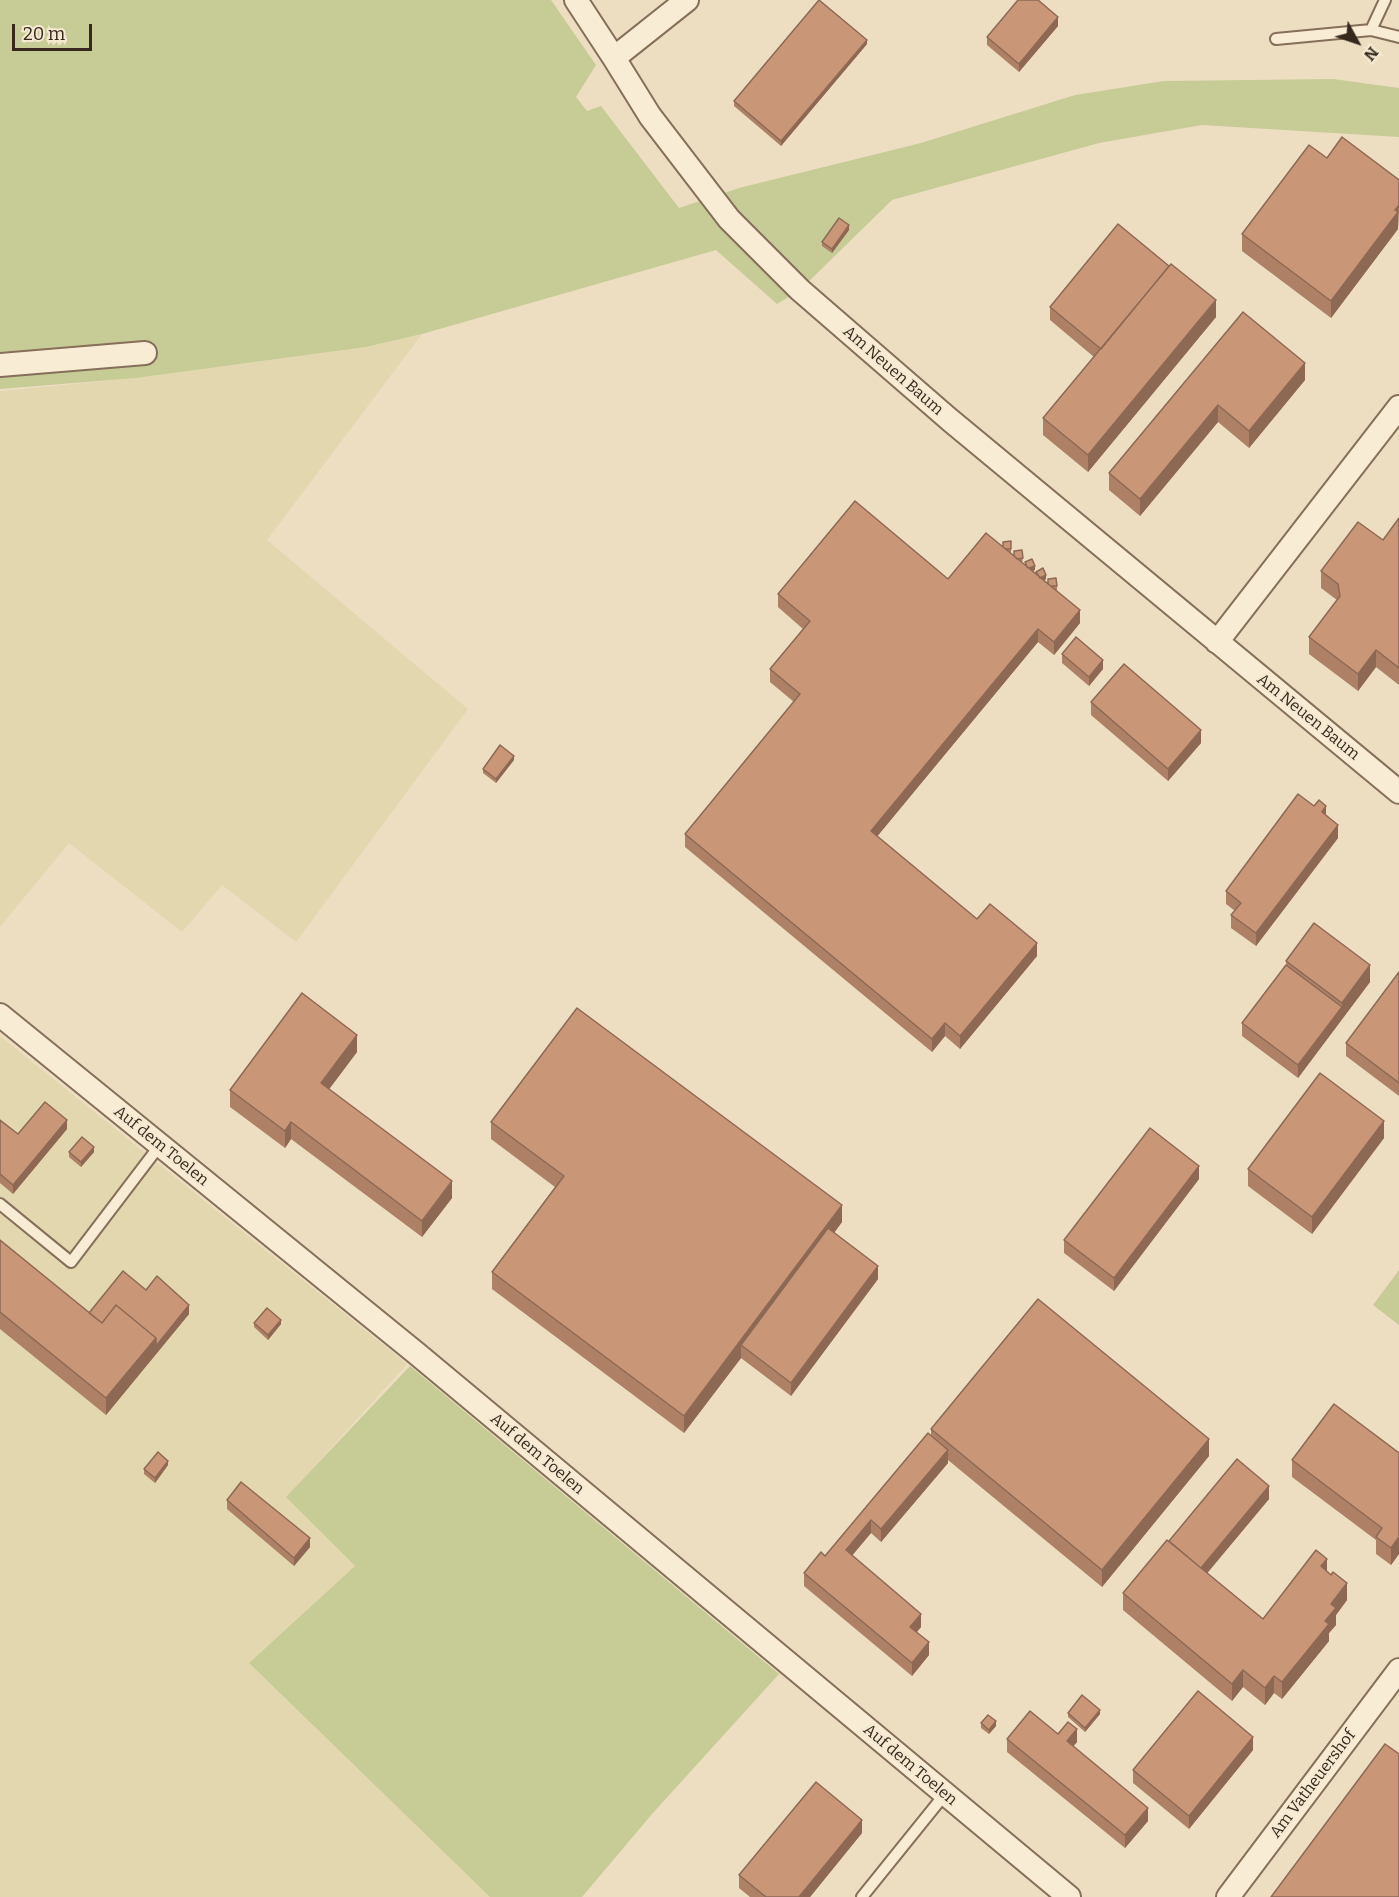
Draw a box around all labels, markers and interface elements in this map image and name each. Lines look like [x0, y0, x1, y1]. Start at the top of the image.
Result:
scale bar [15, 12, 94, 50]
north arrow [1327, 12, 1387, 72]
text: 20 m [23, 23, 65, 45]
text: N [1360, 43, 1382, 65]
street label: Am Neuen Baum [839, 322, 947, 420]
street label: Am Neuen Baum [1253, 670, 1363, 764]
street label: Auf dem Toelen [110, 1102, 212, 1190]
street label: Auf dem Toelen [486, 1409, 588, 1499]
street label: Auf dem Toelen [859, 1720, 961, 1810]
street label: Am Vatheuershof [1266, 1726, 1360, 1842]

